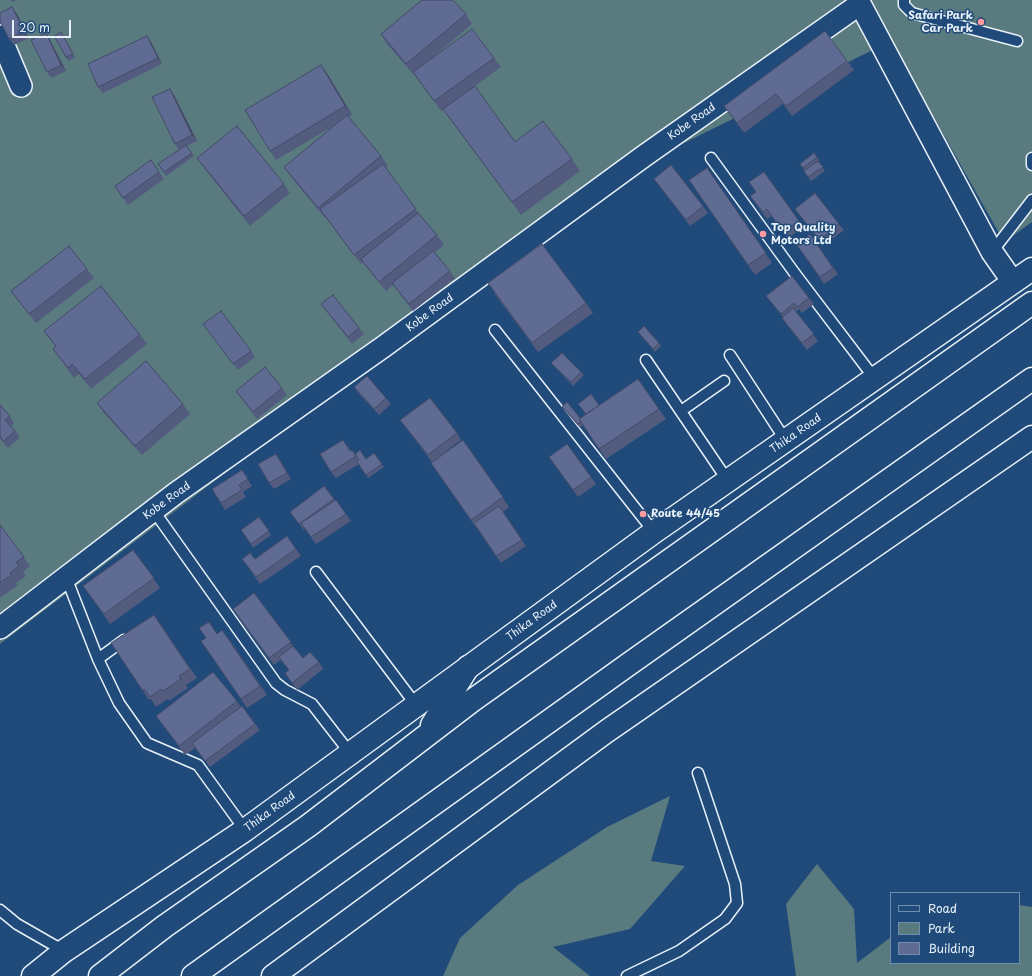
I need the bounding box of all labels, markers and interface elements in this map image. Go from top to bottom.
place label: Safari Park Car Park [908,9,973,35]
scale bar [14,12,73,38]
marker: Safari Park Car Park [976,17,986,27]
text: 20 m [19,18,50,36]
street label: Kobe Road [666,101,718,143]
place label: Top Quality Motors Ltd [771,221,836,247]
marker: Top Quality Motors Ltd [758,229,768,239]
street label: Kobe Road [404,291,456,335]
street label: Thika Road [768,412,824,456]
street label: Kobe Road [141,479,193,523]
place label: Route 44/45 [651,507,720,521]
marker: Route 44/45 [638,509,648,519]
street label: Thika Road [504,598,560,644]
street label: Thika Road [242,789,298,835]
legend [890,892,1020,964]
text: Road [928,899,957,917]
text: Park [928,919,955,937]
text: Building [928,939,975,957]

